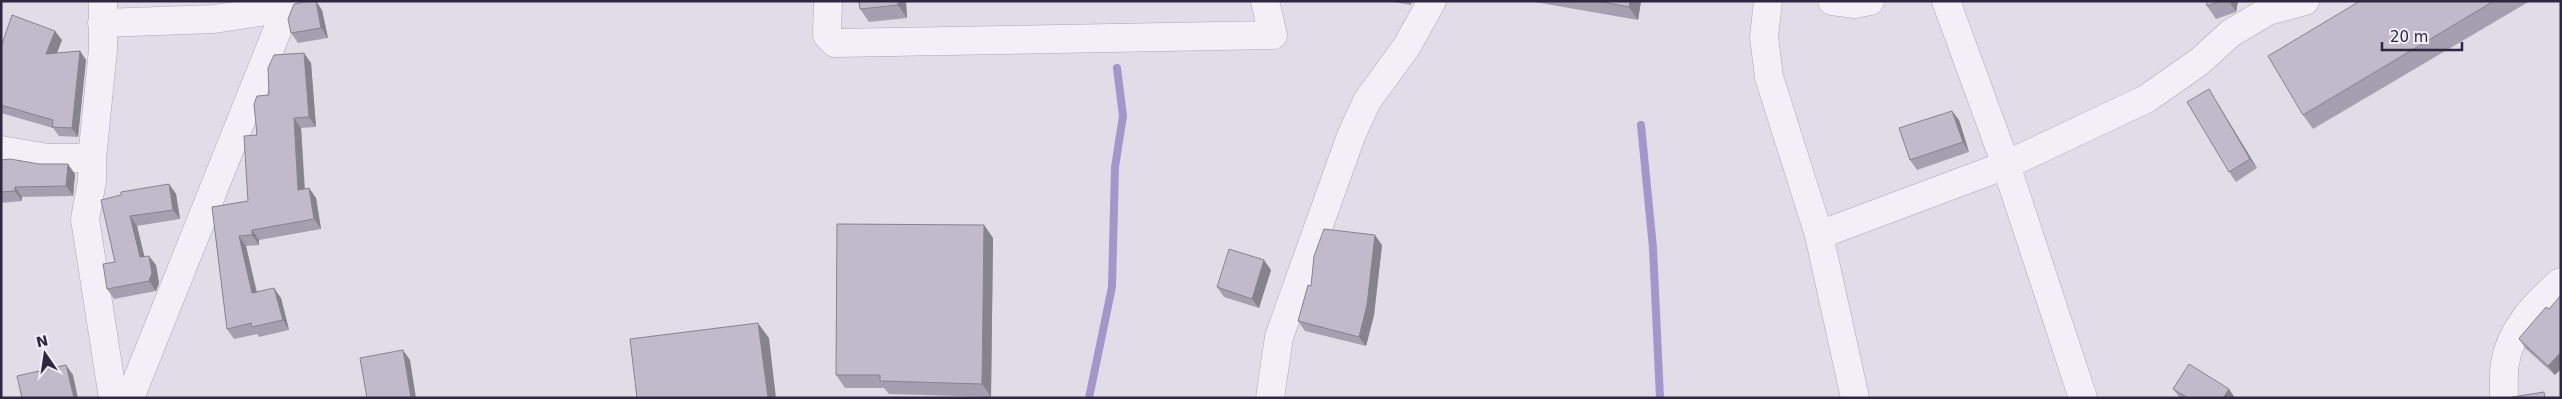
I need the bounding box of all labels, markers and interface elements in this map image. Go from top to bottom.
scale bar [2382,20,2462,52]
text: 20 m [2390,28,2428,46]
north arrow [20,329,70,379]
text: N [35,332,50,350]

